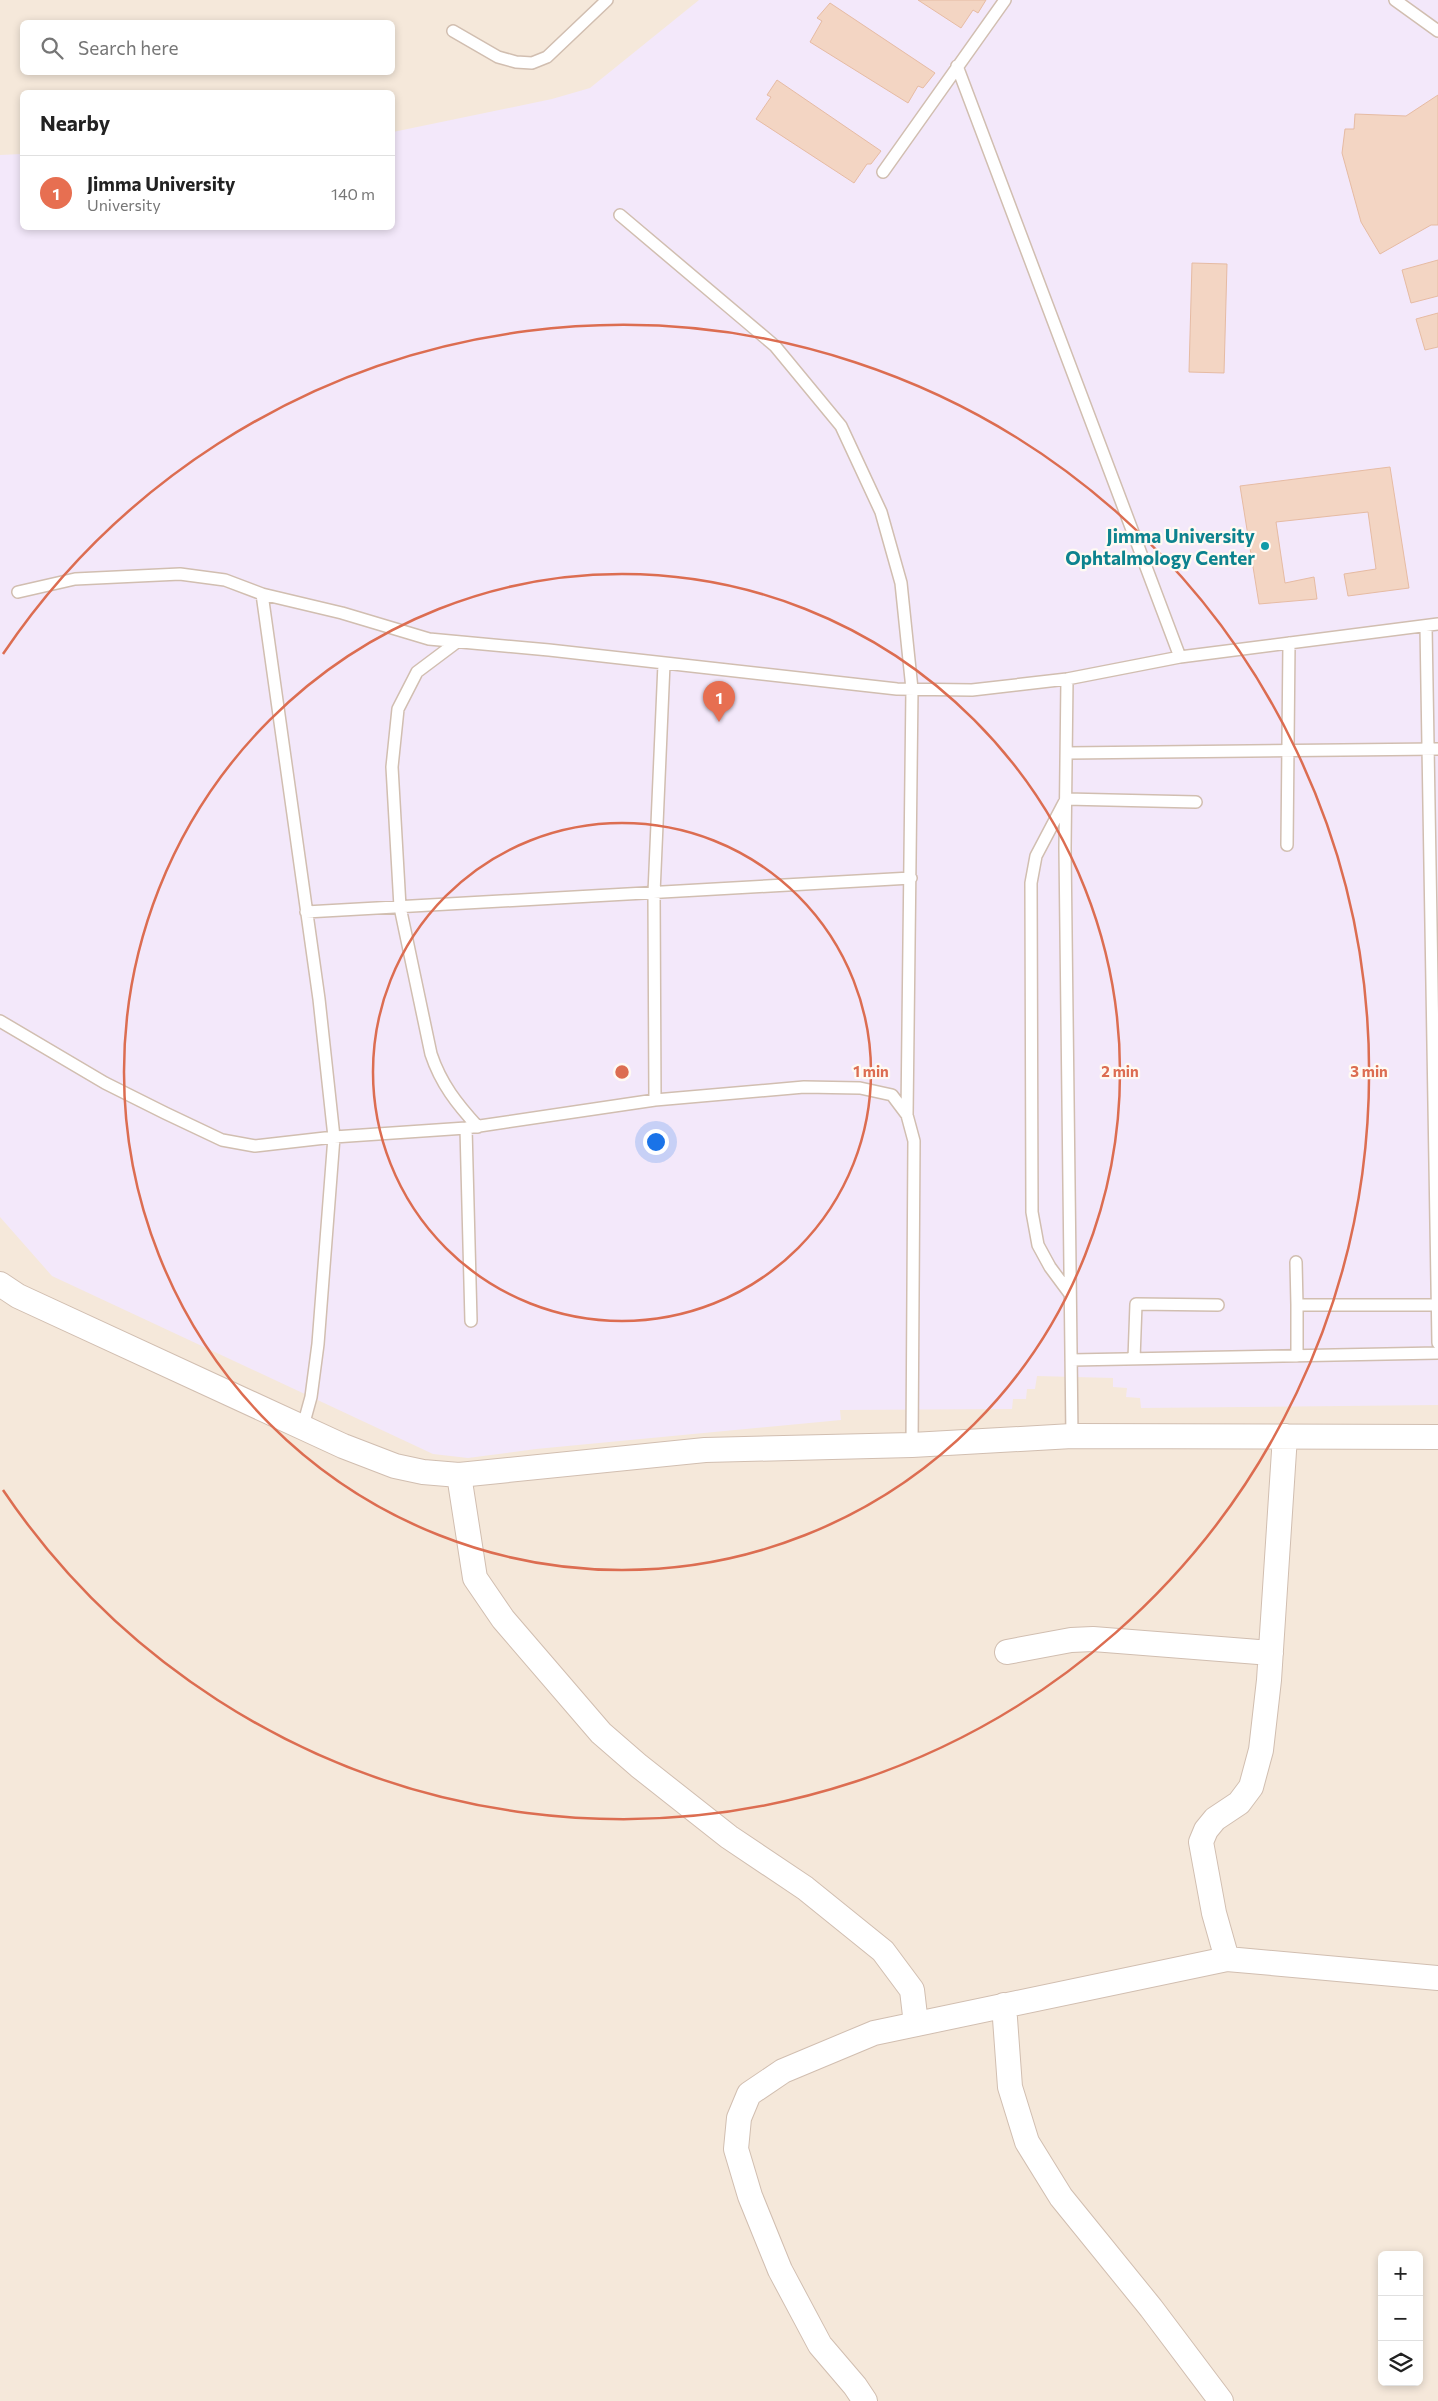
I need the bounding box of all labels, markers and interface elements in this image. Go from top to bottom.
search box [20,20,395,75]
icon: search [38,34,66,62]
text: Search here [78,36,178,59]
text: Nearby [40,110,110,135]
text: Jimma University [87,172,235,195]
text: 1 [52,184,60,203]
text: 140 m [331,184,375,203]
text: University [87,195,161,214]
place label: Jimma University Ophtalmology Center [1065,524,1256,569]
marker: Jimma University Ophtalmology Center [1259,540,1271,552]
pin: 1 [703,681,735,722]
text: 1 min [853,1062,889,1080]
text: 2 min [1101,1062,1139,1080]
text: 3 min [1350,1062,1388,1080]
centre of rings [613,1063,631,1081]
your location [643,1129,669,1155]
map controls [1378,2251,1423,2386]
button: + [1378,2251,1423,2296]
button: − [1378,2296,1423,2341]
button: layers [1378,2341,1423,2386]

